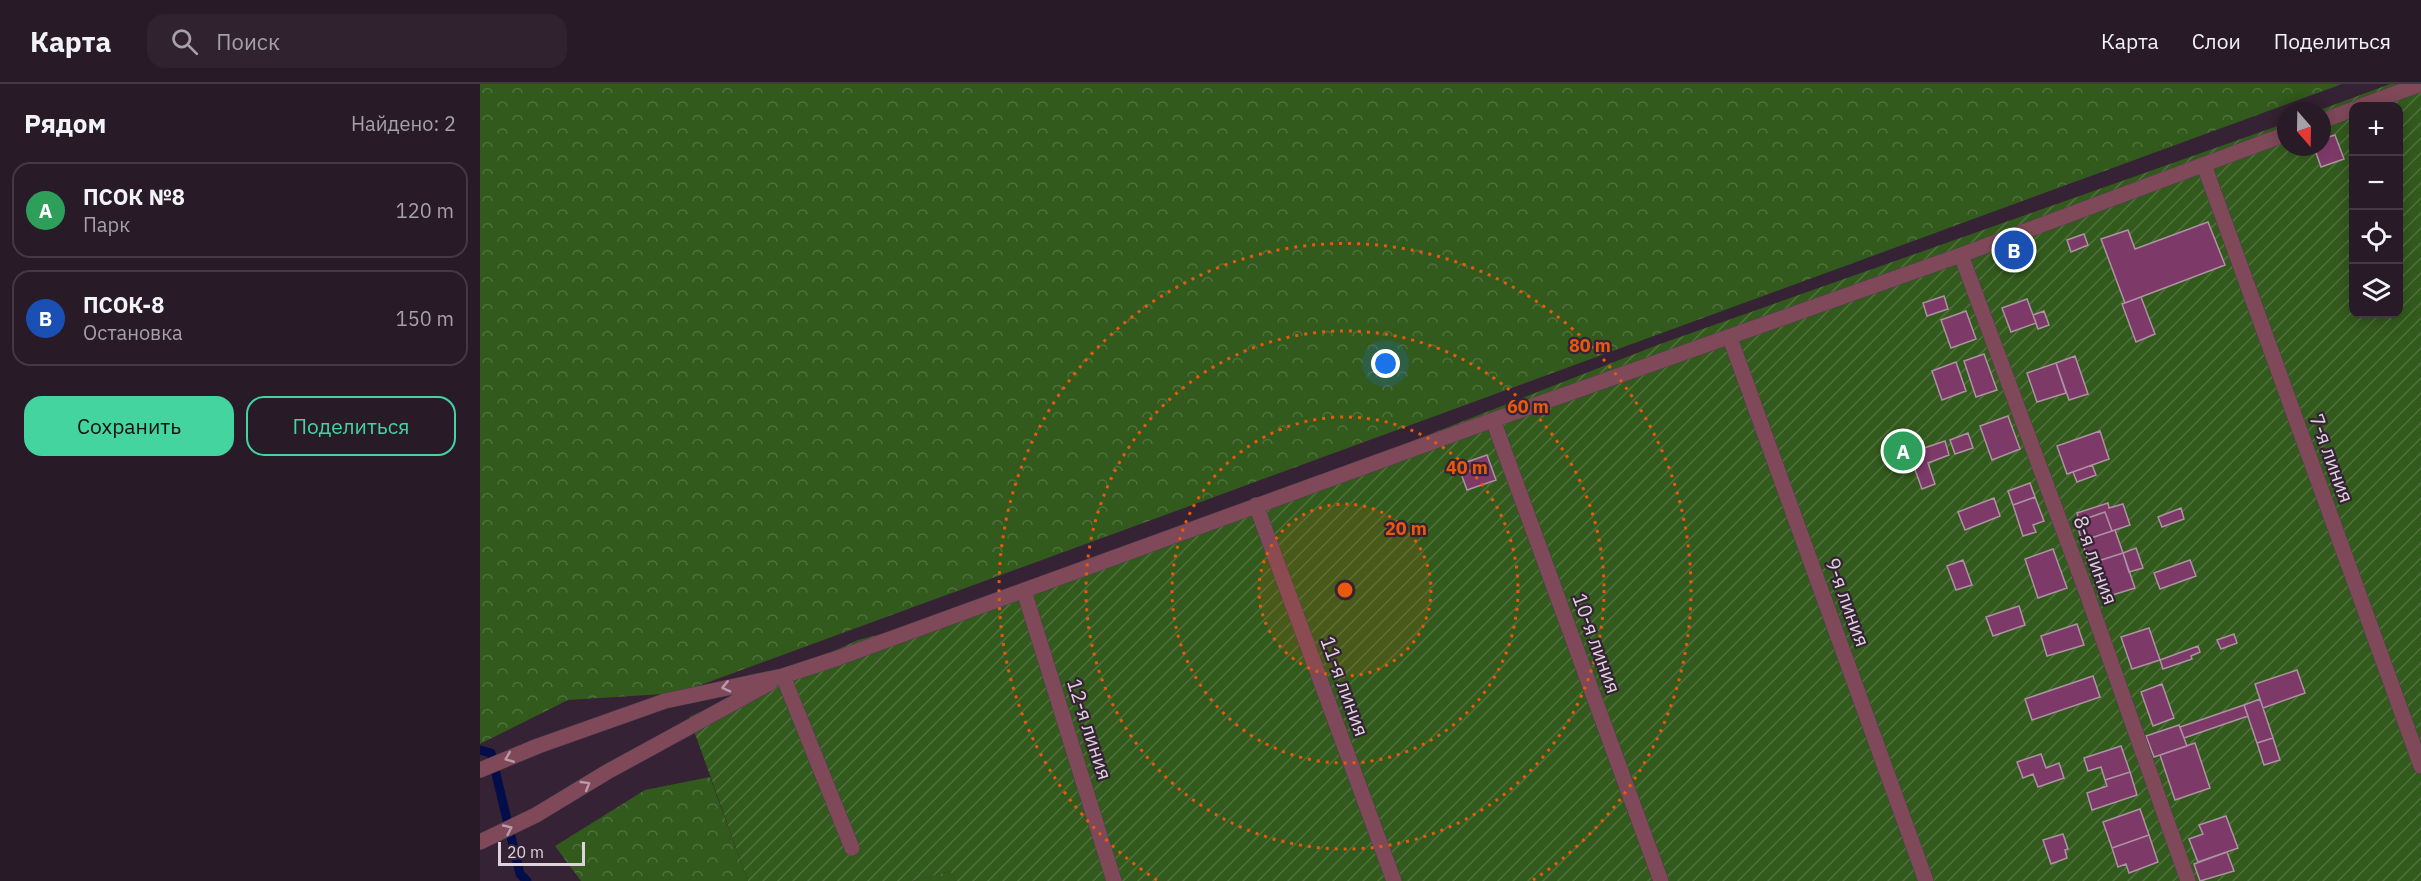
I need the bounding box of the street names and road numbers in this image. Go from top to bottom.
street label: 7-я линия [2303,410,2361,506]
street label: 8-я линия [2067,512,2125,608]
street label: 9-я линия [1819,554,1877,650]
street label: 10-я линия [1566,589,1628,697]
street label: 11-я линия [1314,632,1376,740]
street label: 12-я линия [1061,675,1119,783]

